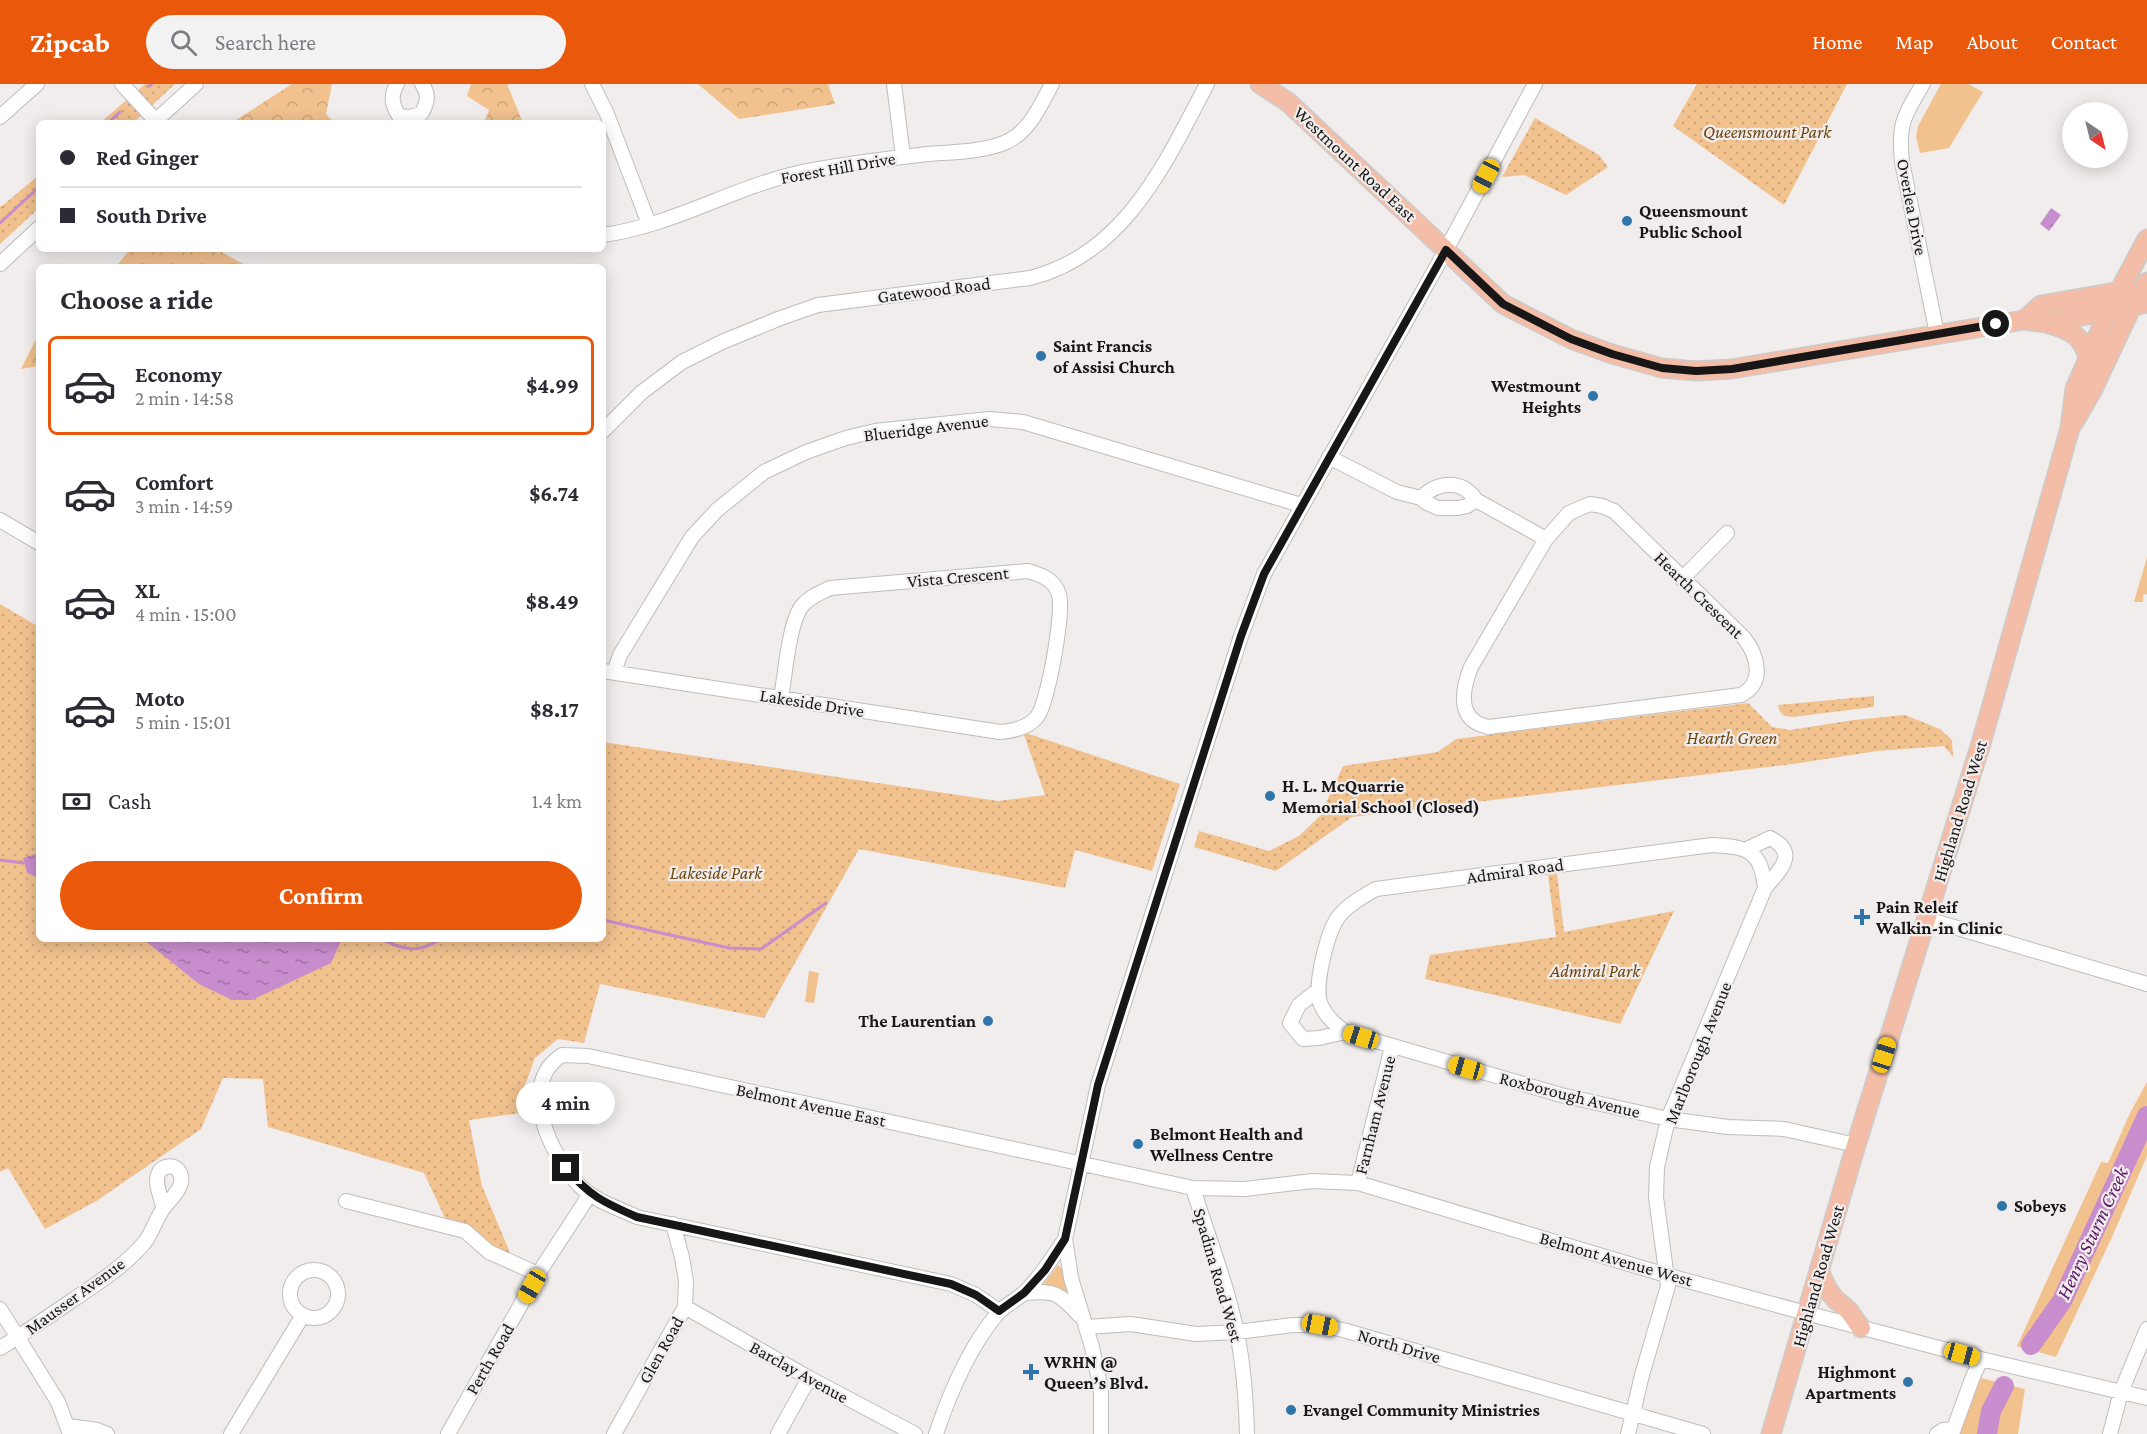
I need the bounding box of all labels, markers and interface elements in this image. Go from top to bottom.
search box [146,15,566,69]
icon: search [167,26,200,59]
text: Zipcab [30,27,110,58]
text: Search here [215,30,316,55]
text: Home [1812,30,1862,54]
text: Map [1895,30,1934,54]
text: About [1967,30,2018,54]
text: Contact [2051,30,2117,54]
street label: Westmount Road East [1290,102,1421,226]
north arrow [2062,102,2128,168]
map controls [2062,102,2128,168]
park label: Queensmount Park [1703,122,1832,142]
text: Red Ginger [96,145,199,170]
street label: Forest Hill Drive [779,148,897,188]
car [1470,156,1502,196]
street label: Overlea Drive [1893,157,1931,257]
place label: Queensmount Public School [1639,201,1748,242]
text: South Drive [96,203,207,228]
marker: Queensmount Public School [1620,214,1634,228]
street label: Gatewood Road [876,273,992,307]
text: Choose a ride [60,285,213,315]
route start [1982,310,2009,337]
place label: Saint Francis of Assisi Church [1053,336,1175,377]
marker: Saint Francis of Assisi Church [1034,349,1048,363]
icon: car [63,359,117,413]
text: Economy [135,362,222,387]
text: $4.99 [526,373,579,398]
place label: Westmount Heights [1490,376,1581,417]
text: 2 min · 14:58 [135,387,234,409]
marker: Westmount Heights [1586,389,1600,403]
street label: Blueridge Avenue [862,410,990,446]
icon: car [63,467,117,521]
text: Comfort [135,470,213,495]
text: $6.74 [529,481,579,506]
text: 3 min · 14:59 [135,495,233,517]
street label: Hearth Crescent [1650,548,1748,643]
street label: Vista Crescent [906,563,1011,591]
icon: car [63,575,117,629]
text: XL [135,578,160,603]
text: $8.49 [526,589,579,614]
text: 4 min · 15:00 [135,603,237,625]
icon: car [63,683,117,737]
street label: Lakeside Drive [758,685,866,721]
text: Moto [135,686,185,711]
text: $8.17 [530,697,579,722]
text: 5 min · 15:01 [135,711,231,733]
park label: Hearth Green [1687,728,1777,748]
street label: Highland Road West [1929,737,1991,884]
place label: H. L. McQuarrie Memorial School (Closed) [1282,776,1480,818]
icon: cash [60,785,93,818]
text: Cash [108,789,152,814]
marker: H. L. McQuarrie Memorial School (Closed) [1263,789,1277,803]
text: 1.4 km [532,790,582,812]
street label: Admiral Road [1465,854,1565,888]
button: Confirm [60,861,582,930]
park label: Lakeside Park [670,863,763,883]
place label: Pain Releif Walkin-in Clinic [1875,897,2003,938]
marker: Pain Releif Walkin-in Clinic [1853,908,1871,926]
park label: Admiral Park [1549,961,1641,981]
street label: Marlborough Avenue [1660,979,1736,1127]
place label: The Laurentian [858,1011,977,1031]
marker: The Laurentian [981,1014,995,1028]
car [1341,1023,1381,1051]
car [1870,1035,1898,1075]
street label: Farnham Avenue [1351,1053,1399,1176]
car [1446,1054,1486,1082]
street label: Roxborough Avenue [1498,1068,1642,1122]
street label: Belmont Avenue East [734,1079,889,1131]
callout: 4 min [516,1081,616,1123]
text: 4 min [541,1092,590,1114]
place label: Belmont Health and Wellness Centre [1149,1124,1303,1165]
marker: Belmont Health and Wellness Centre [1131,1137,1145,1151]
route end [552,1154,579,1181]
water label: Henry Sturm Creek [2052,1162,2134,1303]
place label: Sobeys [2014,1196,2066,1216]
marker: Sobeys [1995,1199,2009,1213]
street label: Highland Road West [1788,1202,1848,1349]
street label: Spadina Road West [1189,1206,1247,1345]
street label: Belmont Avenue West [1537,1228,1696,1291]
street label: Mausser Avenue [22,1253,129,1339]
car [515,1266,549,1306]
street label: Glen Road [634,1313,688,1387]
car [1301,1313,1339,1337]
street label: Perth Road [462,1320,519,1398]
street label: North Drive [1355,1325,1443,1367]
street label: Barclay Avenue [746,1337,852,1407]
car [1942,1341,1982,1367]
place label: WRHN @ Queen’s Blvd. [1043,1352,1149,1393]
place label: Highmont Apartments [1804,1362,1897,1403]
marker: WRHN @ Queen’s Blvd. [1022,1363,1040,1381]
marker: Highmont Apartments [1901,1375,1915,1389]
place label: Evangel Community Ministries [1303,1400,1540,1420]
marker: Evangel Community Ministries [1284,1403,1298,1417]

